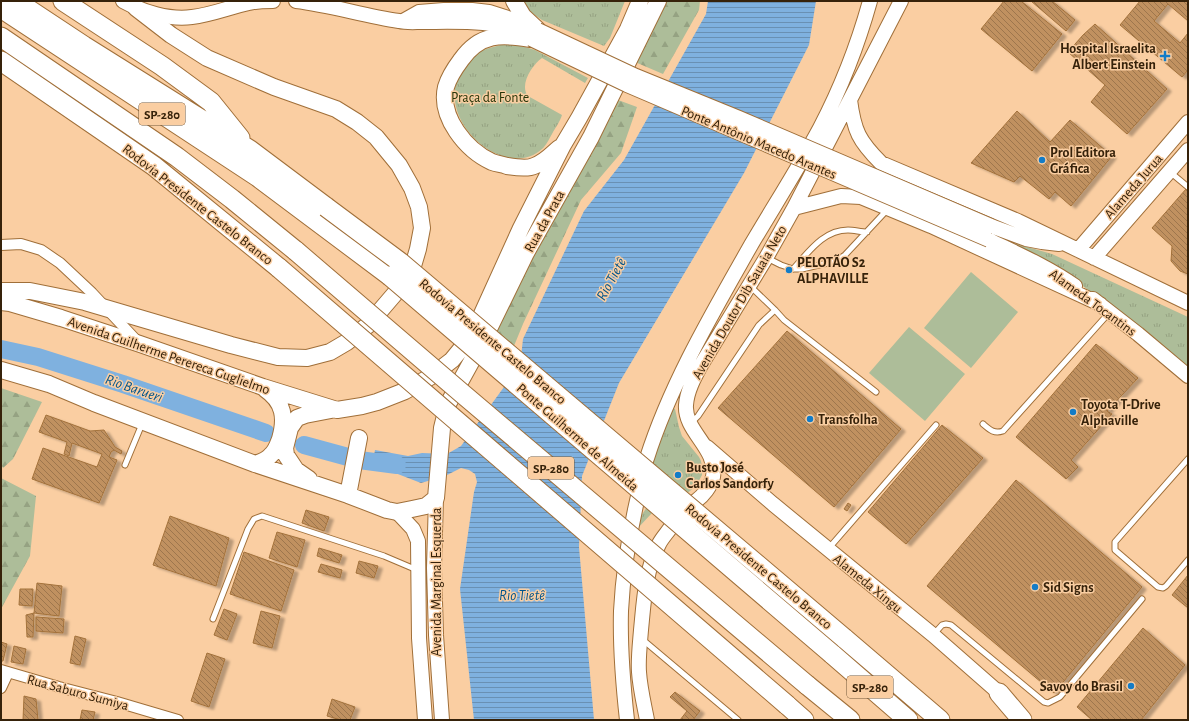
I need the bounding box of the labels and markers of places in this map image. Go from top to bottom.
place label: Hospital Israelita Albert Einstein [1060,42,1156,72]
marker: Hospital Israelita Albert Einstein [1159,50,1171,62]
place label: Prol Editora Gráfica [1050,146,1116,176]
marker: Prol Editora Gráfica [1037,155,1047,165]
place label: PELOTÃO S2 ALPHAVILLE [797,254,868,286]
marker: PELOTÃO S2 ALPHAVILLE [784,265,794,275]
place label: Toyota T-Drive Alphaville [1081,398,1161,428]
marker: Toyota T-Drive Alphaville [1068,407,1078,417]
place label: Transfolha [818,413,878,427]
marker: Transfolha [805,414,815,424]
place label: Busto José Carlos Sandorfy [686,461,775,491]
marker: Busto José Carlos Sandorfy [673,470,683,480]
place label: Sid Signs [1043,581,1094,595]
marker: Sid Signs [1030,582,1040,592]
place label: Savoy do Brasil [1040,680,1123,694]
marker: Savoy do Brasil [1126,681,1136,691]

